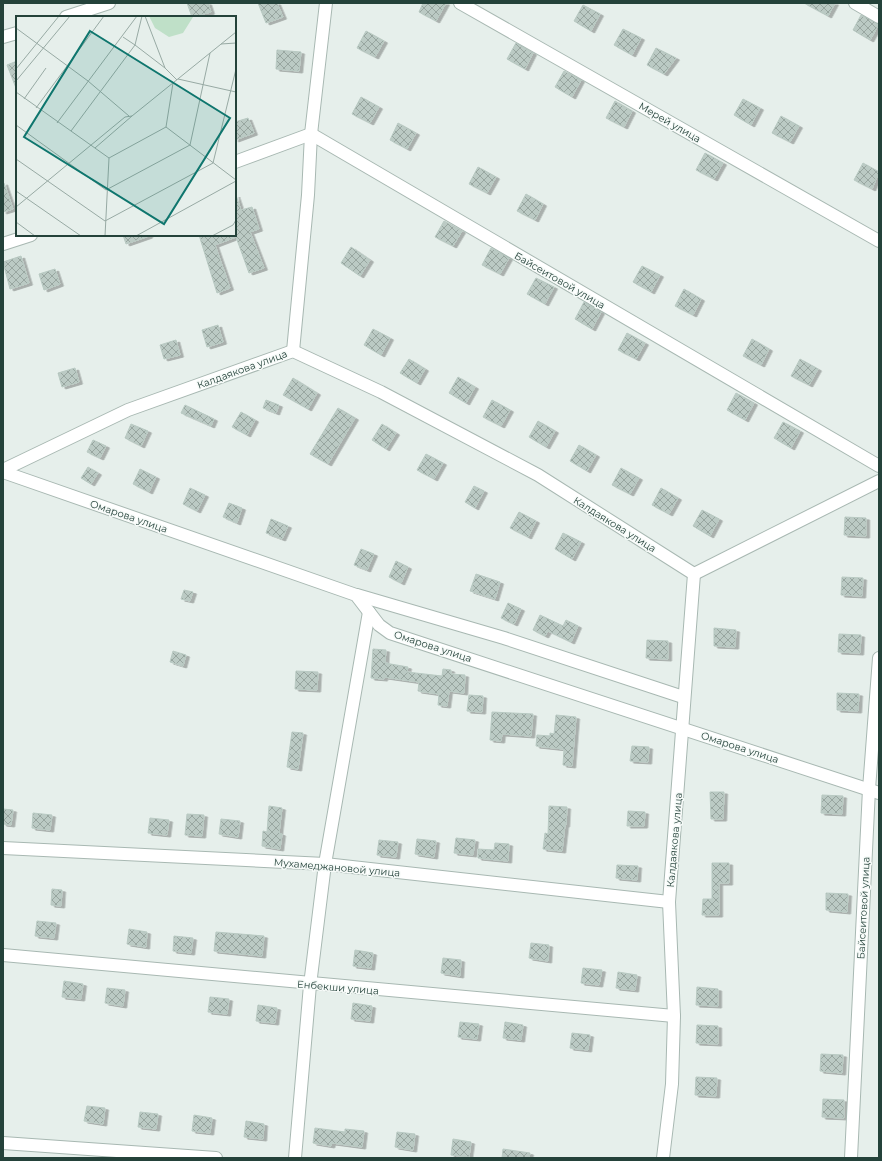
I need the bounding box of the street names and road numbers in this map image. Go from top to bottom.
street label: Мерей улица [636,99,703,145]
street label: Байсеитовой улица [512,249,607,312]
street label: Калдаякова улица [195,347,289,392]
street label: Калдаякова улица [571,494,659,555]
street label: Омарова улица [88,497,169,536]
street label: Омарова улица [392,628,473,665]
street label: Омарова улица [699,729,780,766]
street label: Калдаякова улица [664,792,685,888]
street label: Мухамеджановой улица [273,855,401,879]
street label: Байсеитовой улица [854,856,873,960]
street label: Енбекши улица [297,977,379,998]

